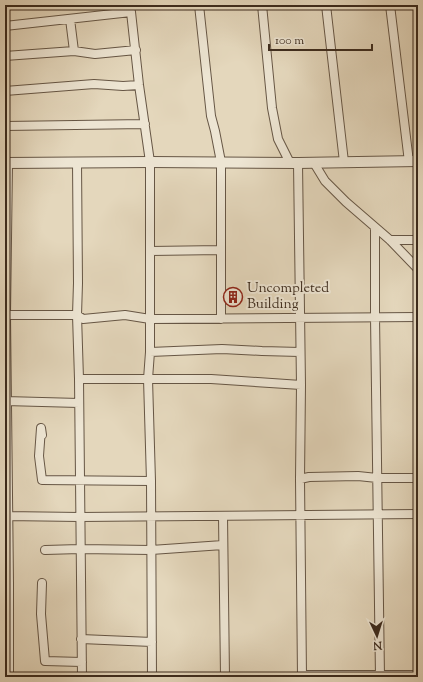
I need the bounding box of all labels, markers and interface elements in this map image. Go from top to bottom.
scale bar [269,26,372,52]
text: 100 m [275,32,304,50]
place label: Uncompleted Building [247,279,329,315]
building icon: Uncompleted Building [222,286,244,308]
north arrow [357,616,397,656]
text: N [372,637,384,653]

